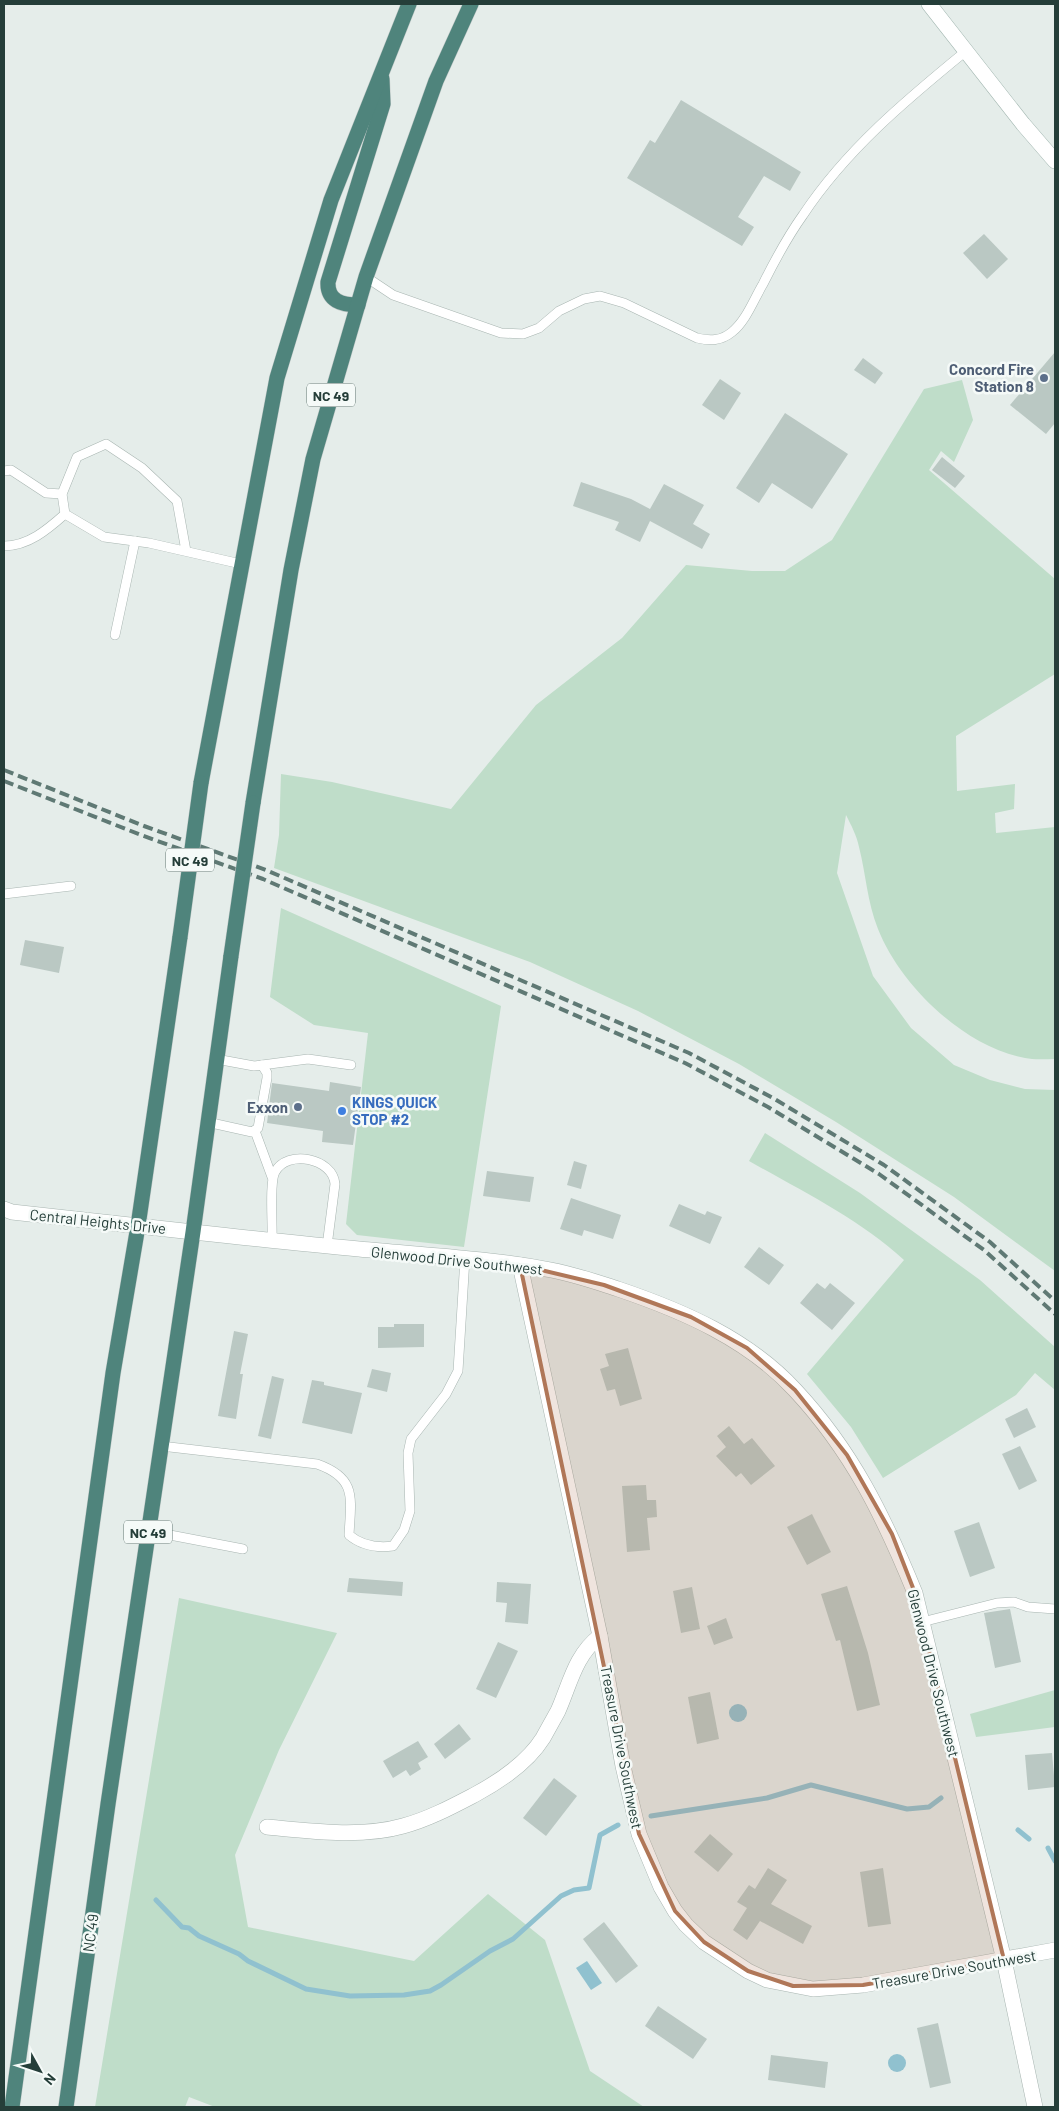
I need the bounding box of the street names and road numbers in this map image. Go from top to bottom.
road number: NC 49 [307,384,355,406]
road number: NC 49 [166,848,214,872]
street label: Central Heights Drive [29,1205,167,1237]
street label: Glenwood Drive Southwest [370,1242,544,1278]
road number: NC 49 [124,1520,172,1544]
street label: Glenwood Drive Southwest [904,1587,964,1759]
street label: Treasure Drive Southwest [597,1664,647,1830]
street label: NC 49 [78,1913,102,1953]
street label: Treasure Drive Southwest [871,1946,1037,1992]

